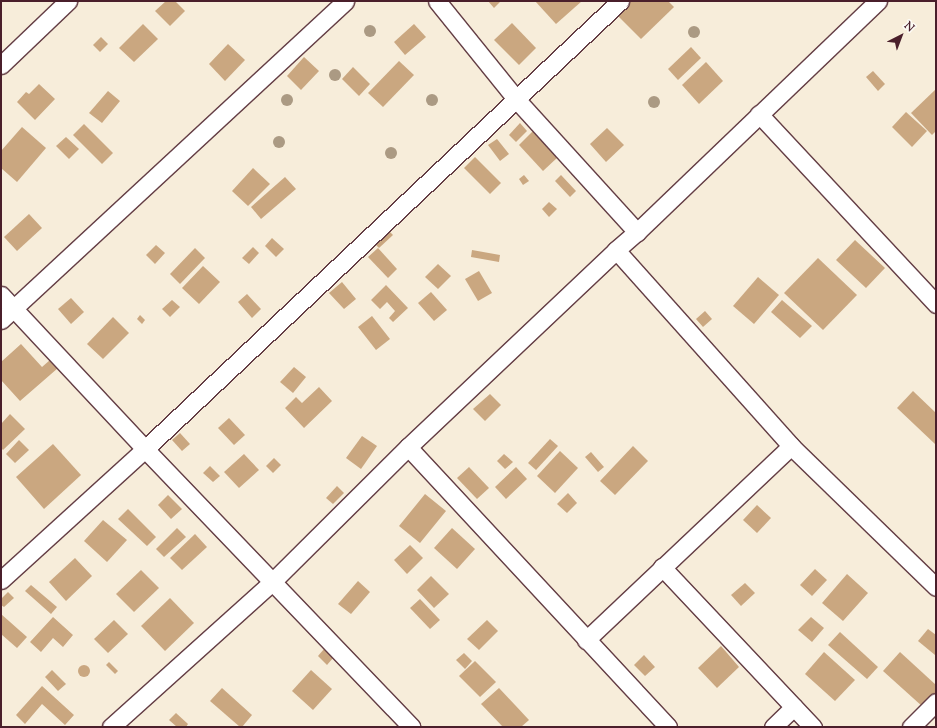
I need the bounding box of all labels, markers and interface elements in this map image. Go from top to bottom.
north arrow [881,16,921,56]
text: N [900,18,918,36]

